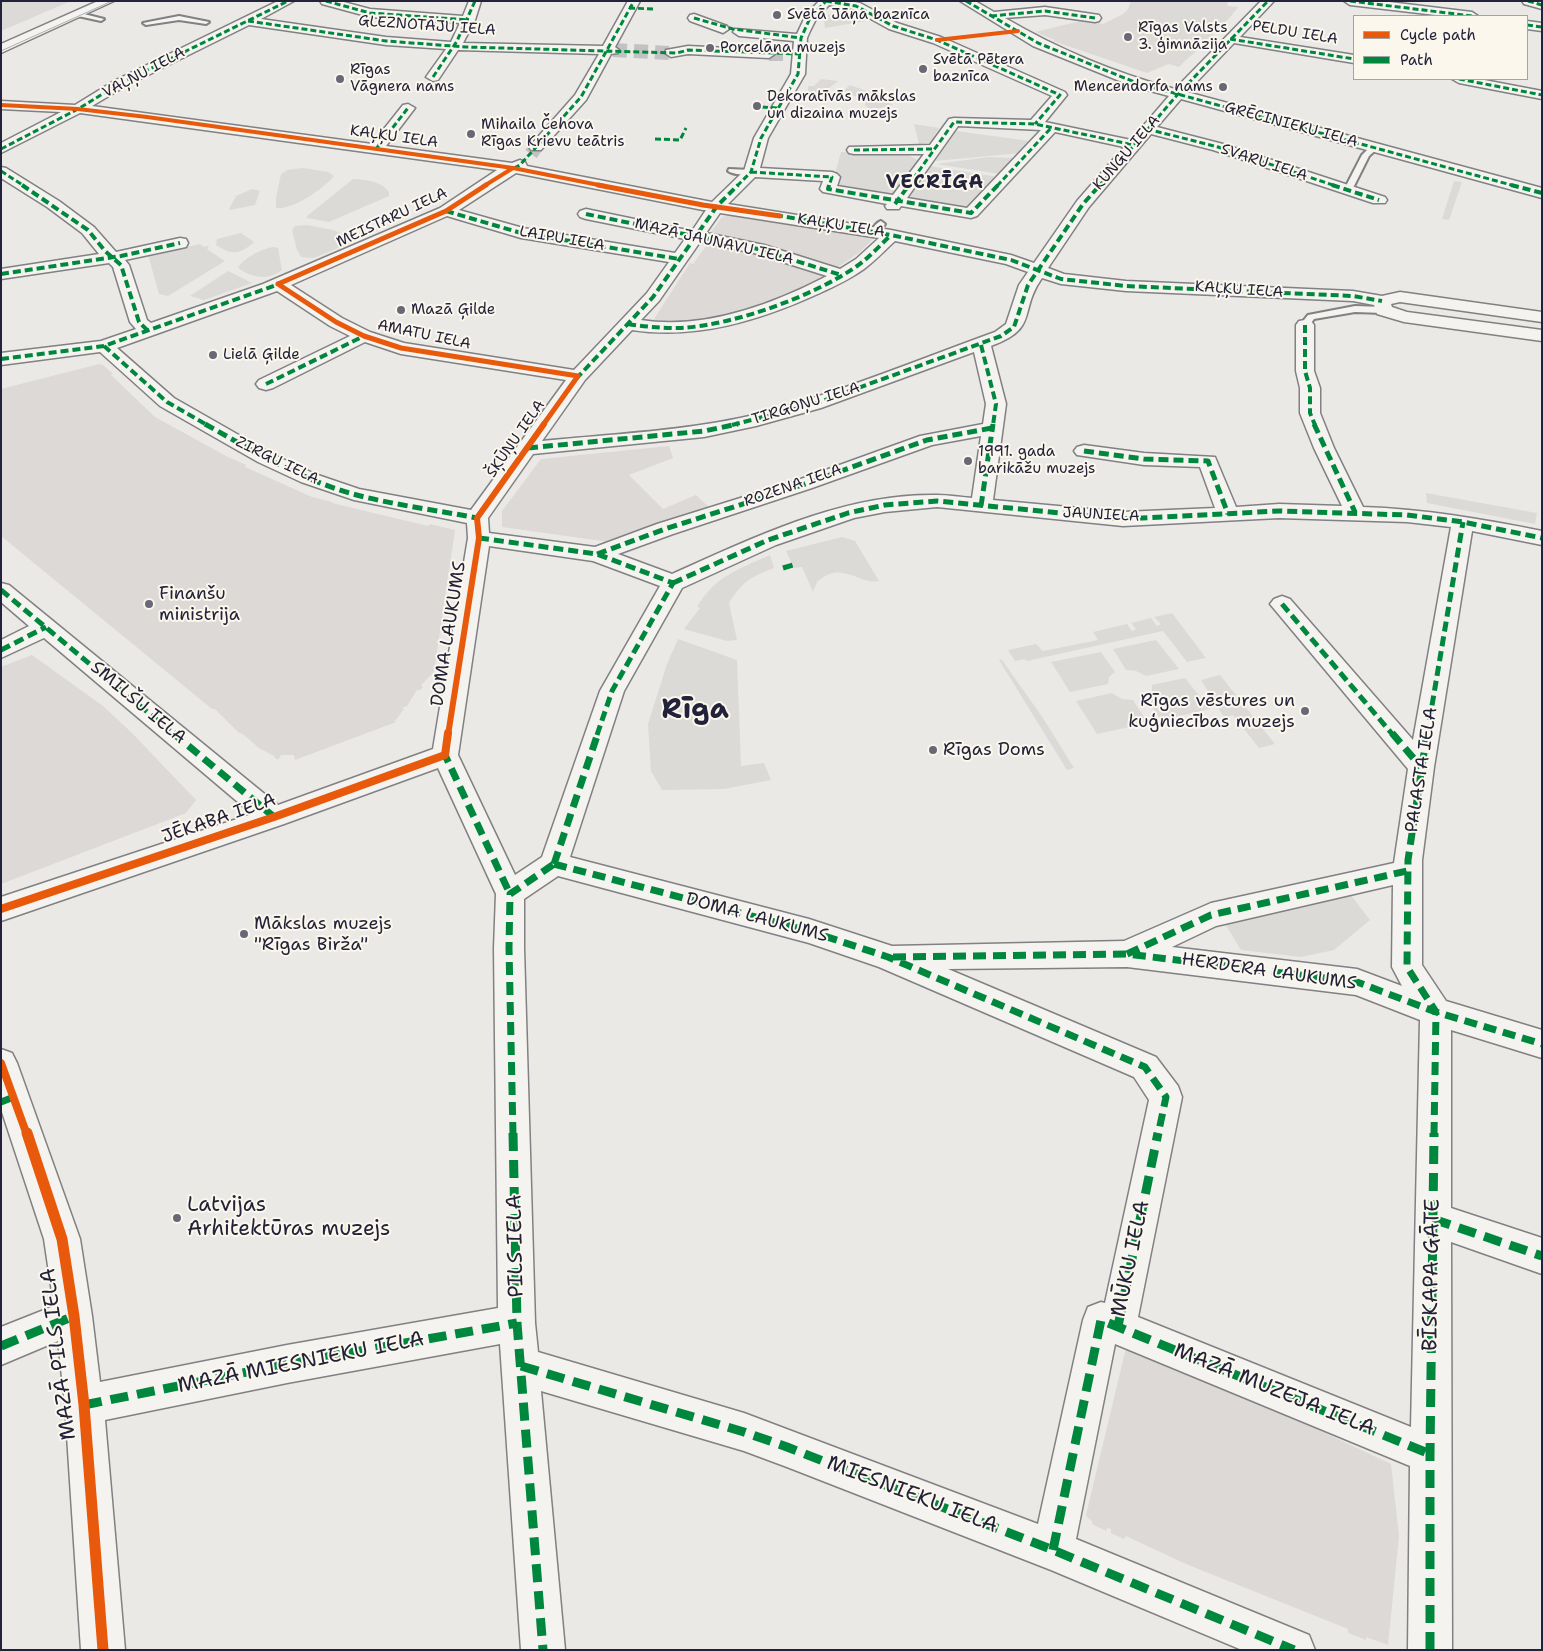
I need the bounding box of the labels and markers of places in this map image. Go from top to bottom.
place label: Svētā Jāņa baznīca [787,6,929,24]
marker: Svētā Jāņa baznīca [771,9,783,21]
place label: Rīgas Valsts 3. ģimnāzija [1138,19,1228,54]
marker: Rīgas Valsts 3. ģimnāzija [1122,31,1134,43]
place label: Porcelāna muzejs [720,39,846,57]
marker: Porcelāna muzejs [704,42,716,54]
place label: Svētā Pētera baznīca [933,51,1024,86]
place label: Rīgas Vāgnera nams [350,61,454,96]
marker: Svētā Pētera baznīca [917,63,929,75]
marker: Rīgas Vāgnera nams [334,73,346,85]
place label: Mencendorfa nams [1074,78,1213,96]
marker: Mencendorfa nams [1217,81,1229,93]
place label: Dekoratīvās mākslas un dizaina muzejs [767,88,916,123]
marker: Dekoratīvās mākslas un dizaina muzejs [751,100,763,112]
place label: Mihaila Čehova Rīgas Krievu teātris [481,116,625,151]
marker: Mihaila Čehova Rīgas Krievu teātris [465,128,477,140]
place label: Mazā Ģilde [411,301,495,319]
marker: Mazā Ģilde [395,304,407,316]
place label: Lielā Ģilde [223,346,300,364]
marker: Lielā Ģilde [207,349,219,361]
place label: 1991. gada barikāžu muzejs [978,443,1096,478]
marker: 1991. gada barikāžu muzejs [962,455,974,467]
place label: Finanšu ministrija [159,583,240,626]
marker: Finanšu ministrija [143,598,155,610]
place label: Rīgas vēstures un kuģniecības muzejs [1128,690,1295,732]
marker: Rīgas vēstures un kuģniecības muzejs [1299,705,1311,717]
place label: Rīgas Doms [943,739,1045,761]
marker: Rīgas Doms [927,744,939,756]
place label: Mākslas muzejs "Rīgas Birža" [254,913,392,956]
marker: Mākslas muzejs "Rīgas Birža" [238,928,250,940]
place label: Latvijas Arhitektūras muzejs [187,1193,390,1243]
marker: Latvijas Arhitektūras muzejs [171,1212,183,1224]

